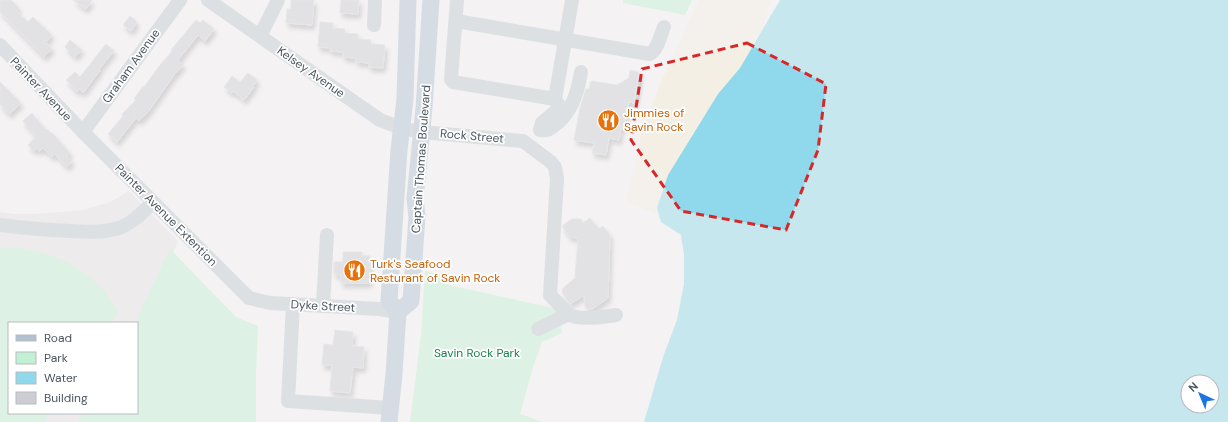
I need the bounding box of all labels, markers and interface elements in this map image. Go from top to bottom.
street label: Graham Avenue [99,25,163,106]
street label: Kelsey Avenue [274,43,348,101]
street label: Painter Avenue [7,54,76,124]
street label: Captain Thomas Boulevard [408,84,434,234]
place label: Jimmies of Savin Rock [624,105,684,135]
restaurant icon: Jimmies of Savin Rock [595,107,621,133]
street label: Rock Street [439,125,505,147]
street label: Painter Avenue Extention [111,160,221,270]
place label: Turk's Seafood Resturant of Savin Rock [370,256,500,286]
restaurant icon: Turk's Seafood Resturant of Savin Rock [342,258,368,284]
street label: Dyke Street [290,296,356,316]
legend [8,322,138,414]
text: Road [44,330,72,346]
park label: Savin Rock Park [434,345,520,361]
text: Park [44,350,68,366]
text: Water [44,370,78,386]
north arrow [1180,374,1220,414]
text: N [1185,379,1201,395]
text: Building [44,390,88,406]

